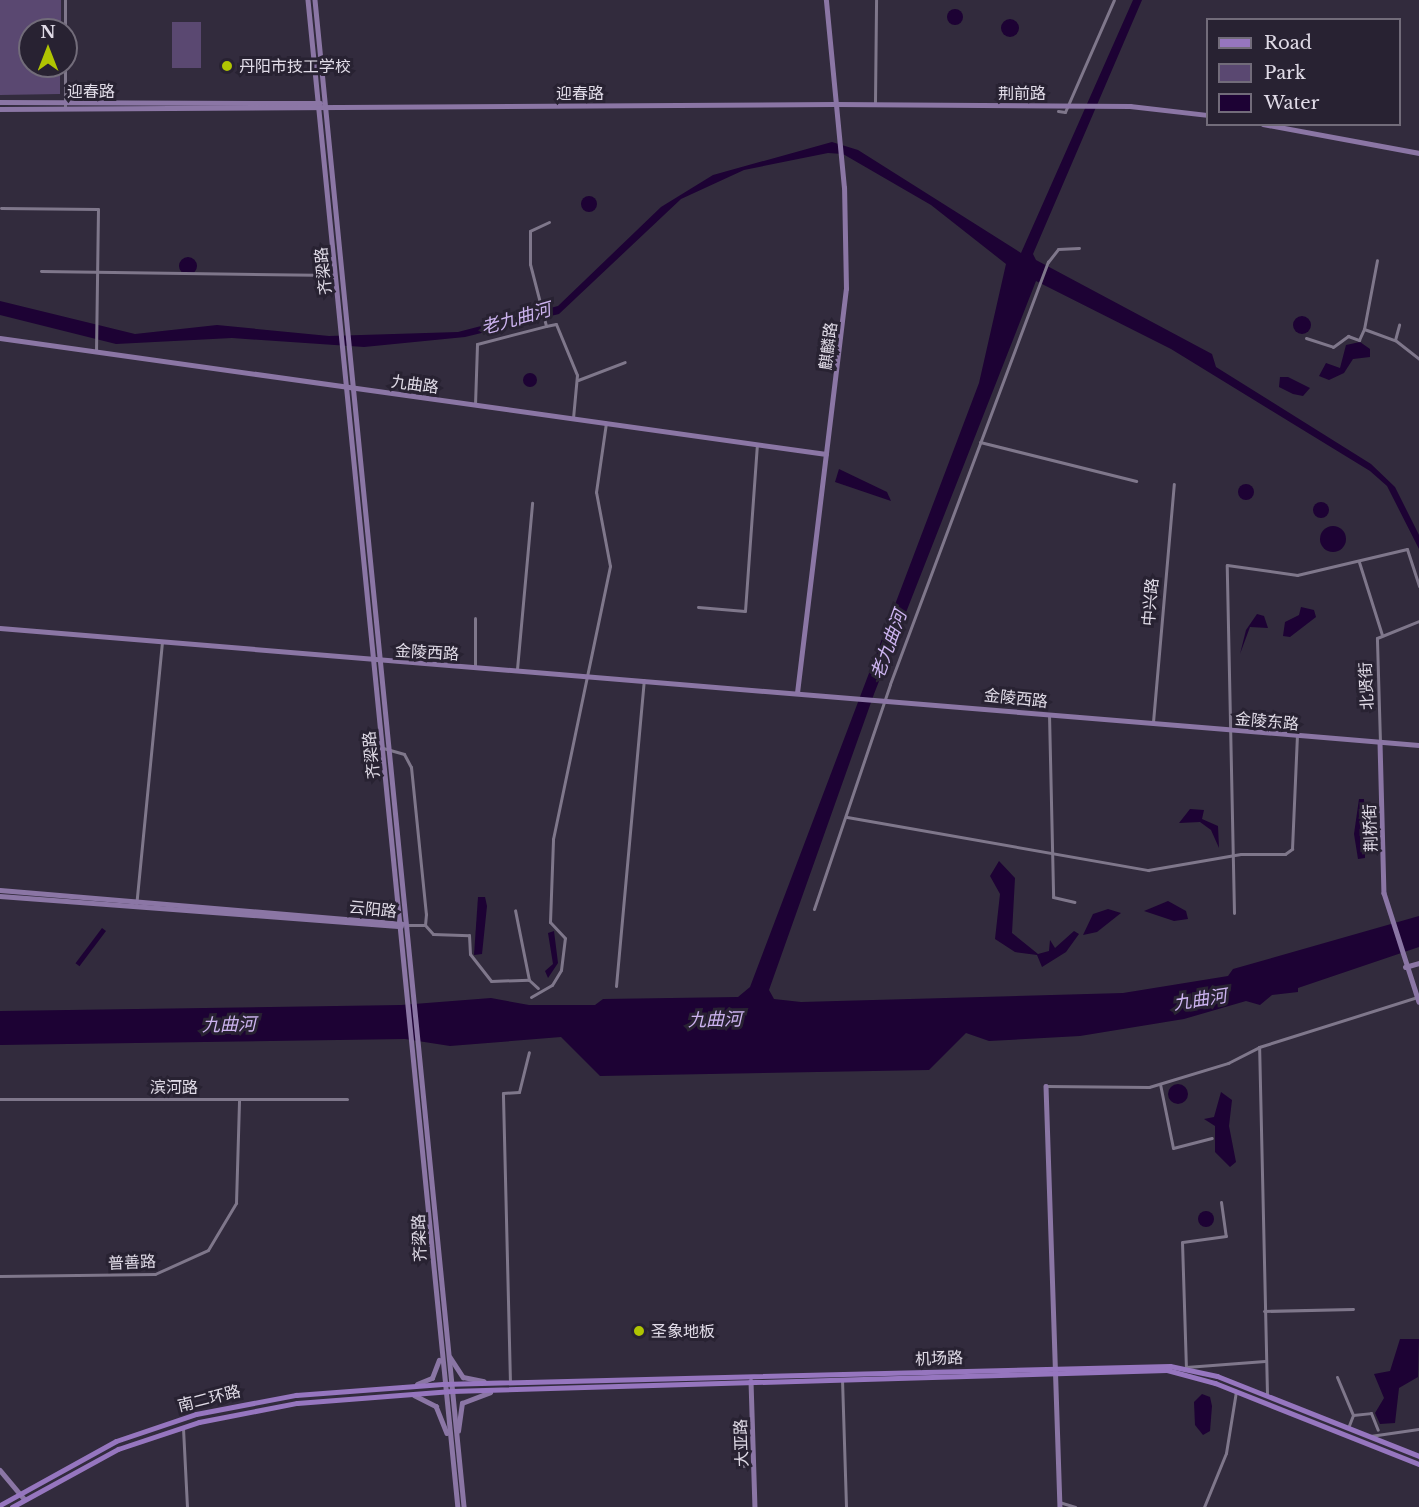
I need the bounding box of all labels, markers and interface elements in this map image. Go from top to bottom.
north arrow [18,18,78,78]
legend [1206,18,1401,126]
text: N [40,22,56,42]
text: Road [1264,32,1312,54]
place label: 丹阳市技工学校 [239,56,351,76]
marker: 丹阳市技工学校 [220,59,234,73]
text: Park [1264,62,1306,84]
street label: 迎春路 [67,81,115,101]
street label: 迎春路 [556,83,604,103]
street label: 荆前路 [998,83,1046,103]
text: Water [1264,92,1319,114]
street label: 齐梁路 [311,246,335,296]
water label: 老九曲河 [478,299,554,339]
street label: 麒麟路 [816,321,840,371]
street label: 九曲路 [390,371,440,397]
street label: 中兴路 [1138,577,1162,627]
water label: 老九曲河 [867,607,911,683]
street label: 金陵西路 [395,641,459,663]
street label: 北贤街 [1355,662,1377,710]
street label: 金陵西路 [983,685,1049,711]
street label: 金陵东路 [1234,709,1300,733]
street label: 齐梁路 [359,730,383,780]
street label: 荆桥街 [1360,804,1380,852]
street label: 云阳路 [348,897,398,921]
water label: 九曲河 [1172,985,1228,1015]
water label: 九曲河 [688,1009,742,1031]
water label: 九曲河 [202,1014,256,1036]
street label: 滨河路 [150,1077,198,1097]
street label: 齐梁路 [409,1214,429,1262]
street label: 普善路 [108,1251,156,1273]
place label: 圣象地板 [651,1321,715,1341]
marker: 圣象地板 [632,1324,646,1338]
street label: 机场路 [915,1348,963,1368]
street label: 南二环路 [176,1381,242,1415]
street label: 大亚路 [731,1419,751,1467]

